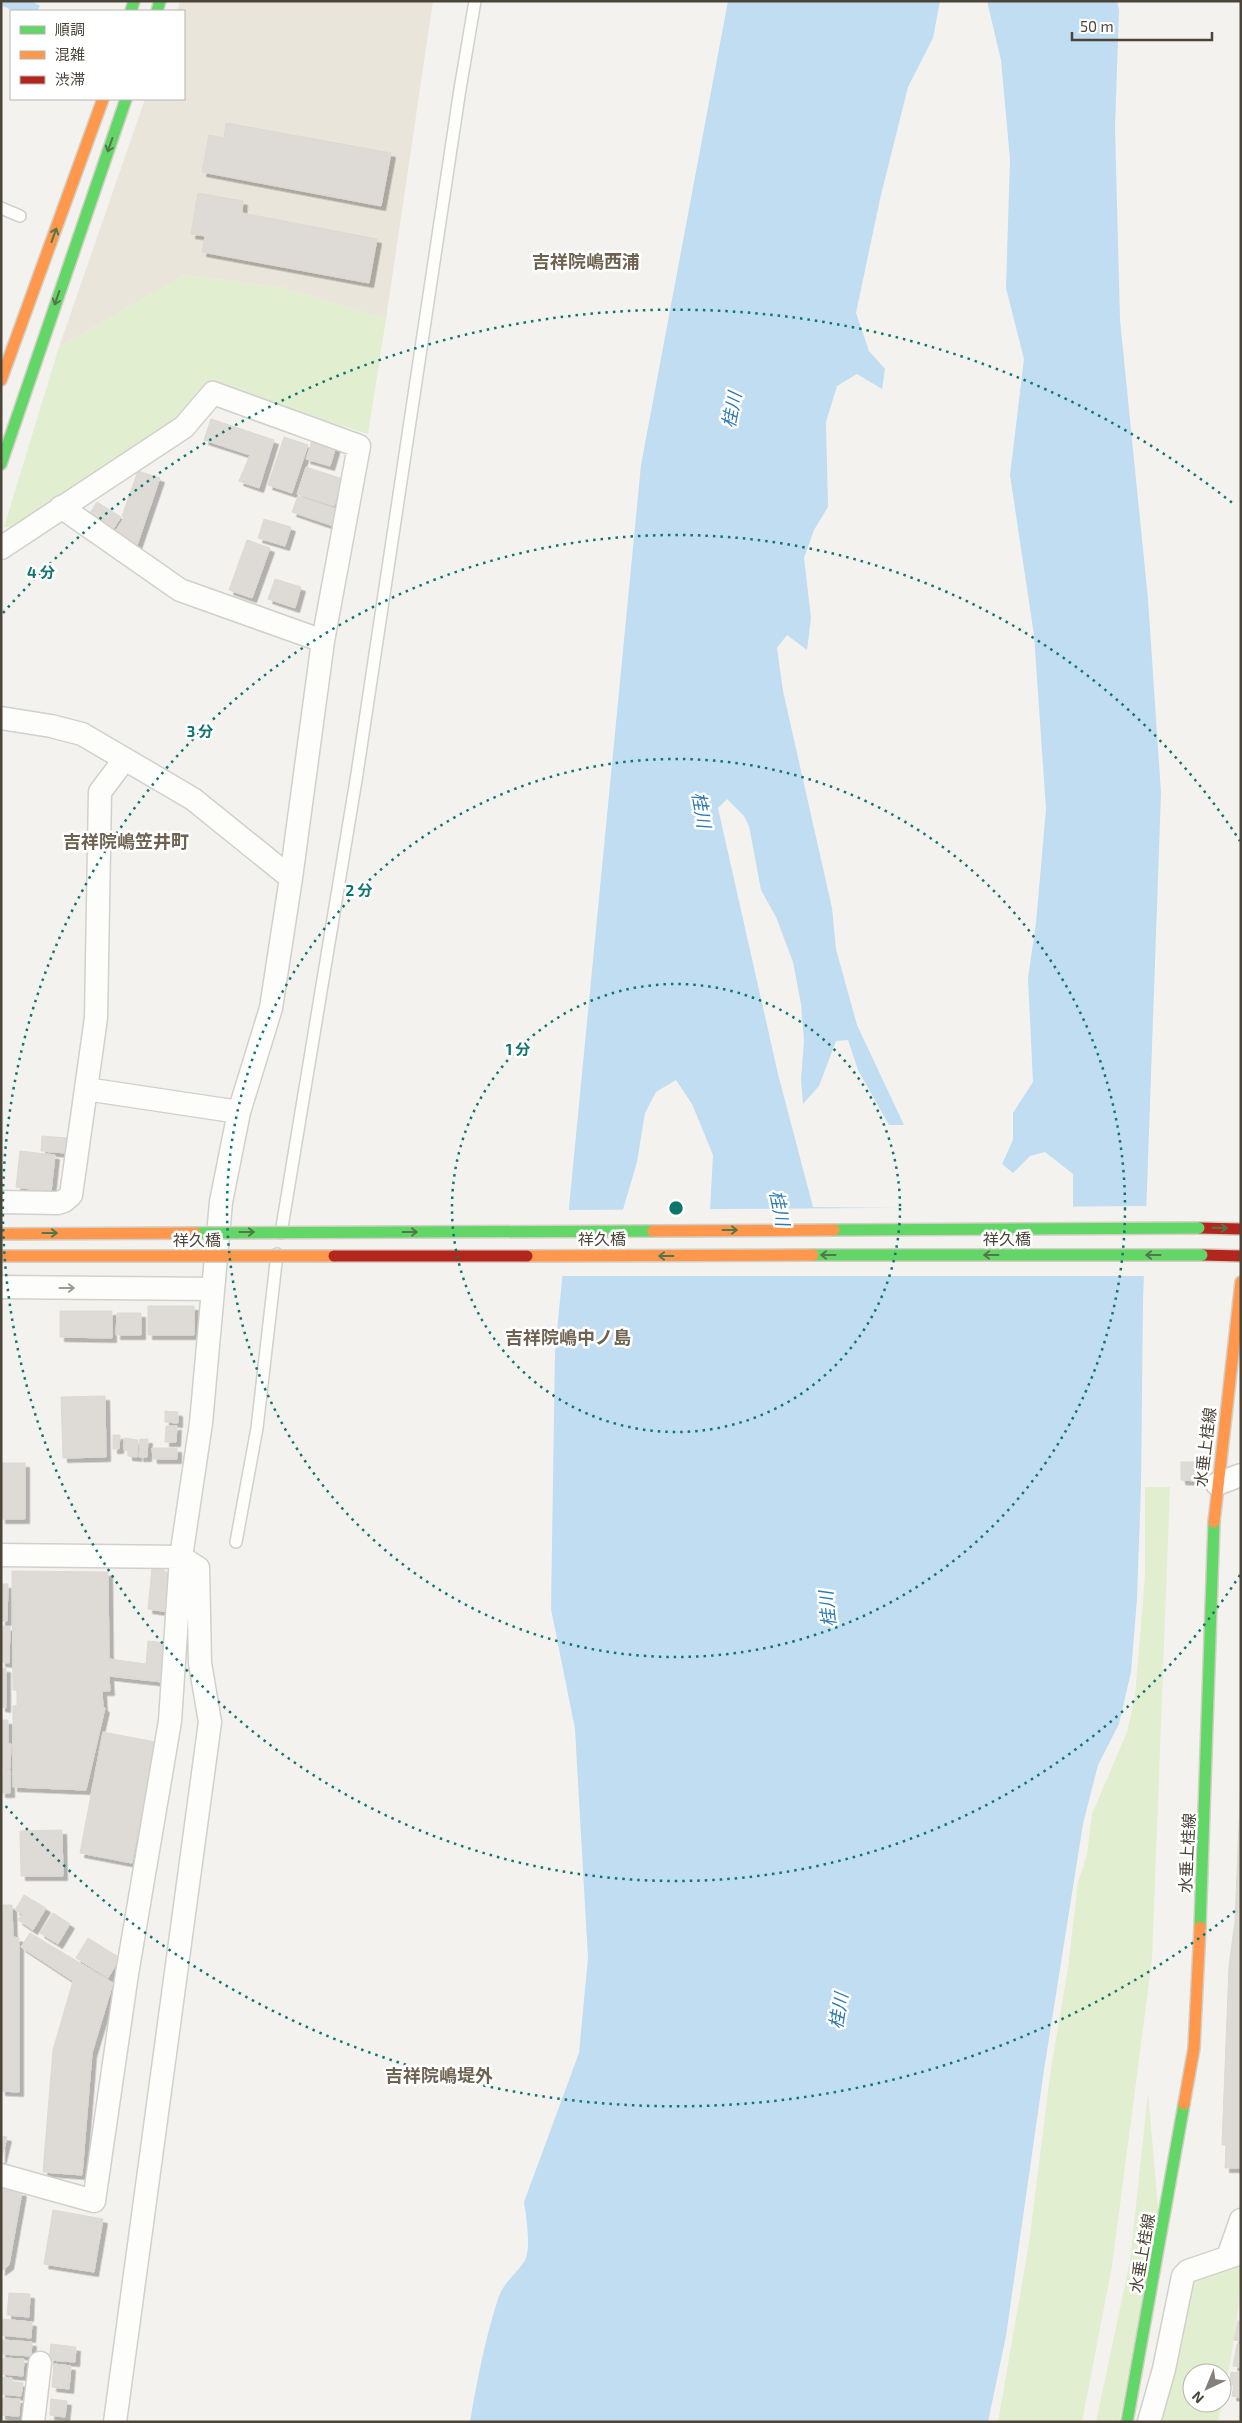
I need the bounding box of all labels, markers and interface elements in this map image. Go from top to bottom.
legend [10,10,185,100]
scale bar [1072,10,1212,42]
text: 50 m [1080,17,1114,35]
text: 順調 [55,20,85,38]
text: 混雑 [55,45,85,63]
text: 渋滞 [55,70,85,88]
one-way arrow [105,137,114,152]
one-way arrow [50,228,59,244]
district label: 吉祥院嶋西浦 [532,250,640,272]
one-way arrow [52,290,61,306]
water label: 桂川 [717,388,746,430]
text: 4 分 [27,563,55,581]
text: 3 分 [187,722,213,740]
water label: 桂川 [688,790,716,831]
district label: 吉祥院嶋笠井町 [63,830,189,852]
text: 2 分 [346,881,372,899]
text: 1 分 [506,1040,530,1058]
water label: 桂川 [765,1188,795,1230]
centre of rings [667,1199,685,1217]
one-way arrow [1212,1224,1228,1233]
one-way arrow [722,1225,738,1235]
one-way arrow [402,1227,418,1237]
one-way arrow [42,1228,58,1238]
one-way arrow [239,1228,255,1237]
street label: 祥久橋 [578,1229,626,1248]
street label: 祥久橋 [983,1229,1031,1248]
street label: 祥久橋 [173,1230,221,1249]
one-way arrow [820,1250,836,1260]
one-way arrow [983,1250,999,1260]
one-way arrow [1145,1250,1162,1260]
one-way arrow [658,1251,674,1261]
one-way arrow [59,1283,75,1293]
district label: 吉祥院嶋中ノ島 [505,1326,631,1348]
street label: 水垂上桂線 [1190,1406,1219,1488]
water label: 桂川 [814,1588,840,1628]
street label: 水垂上桂線 [1175,1813,1198,1893]
water label: 桂川 [824,1989,852,2030]
district label: 吉祥院嶋堤外 [385,2064,493,2086]
street label: 水垂上桂線 [1125,2212,1158,2294]
north arrow [1182,2363,1232,2413]
text: N [1188,2388,1207,2407]

